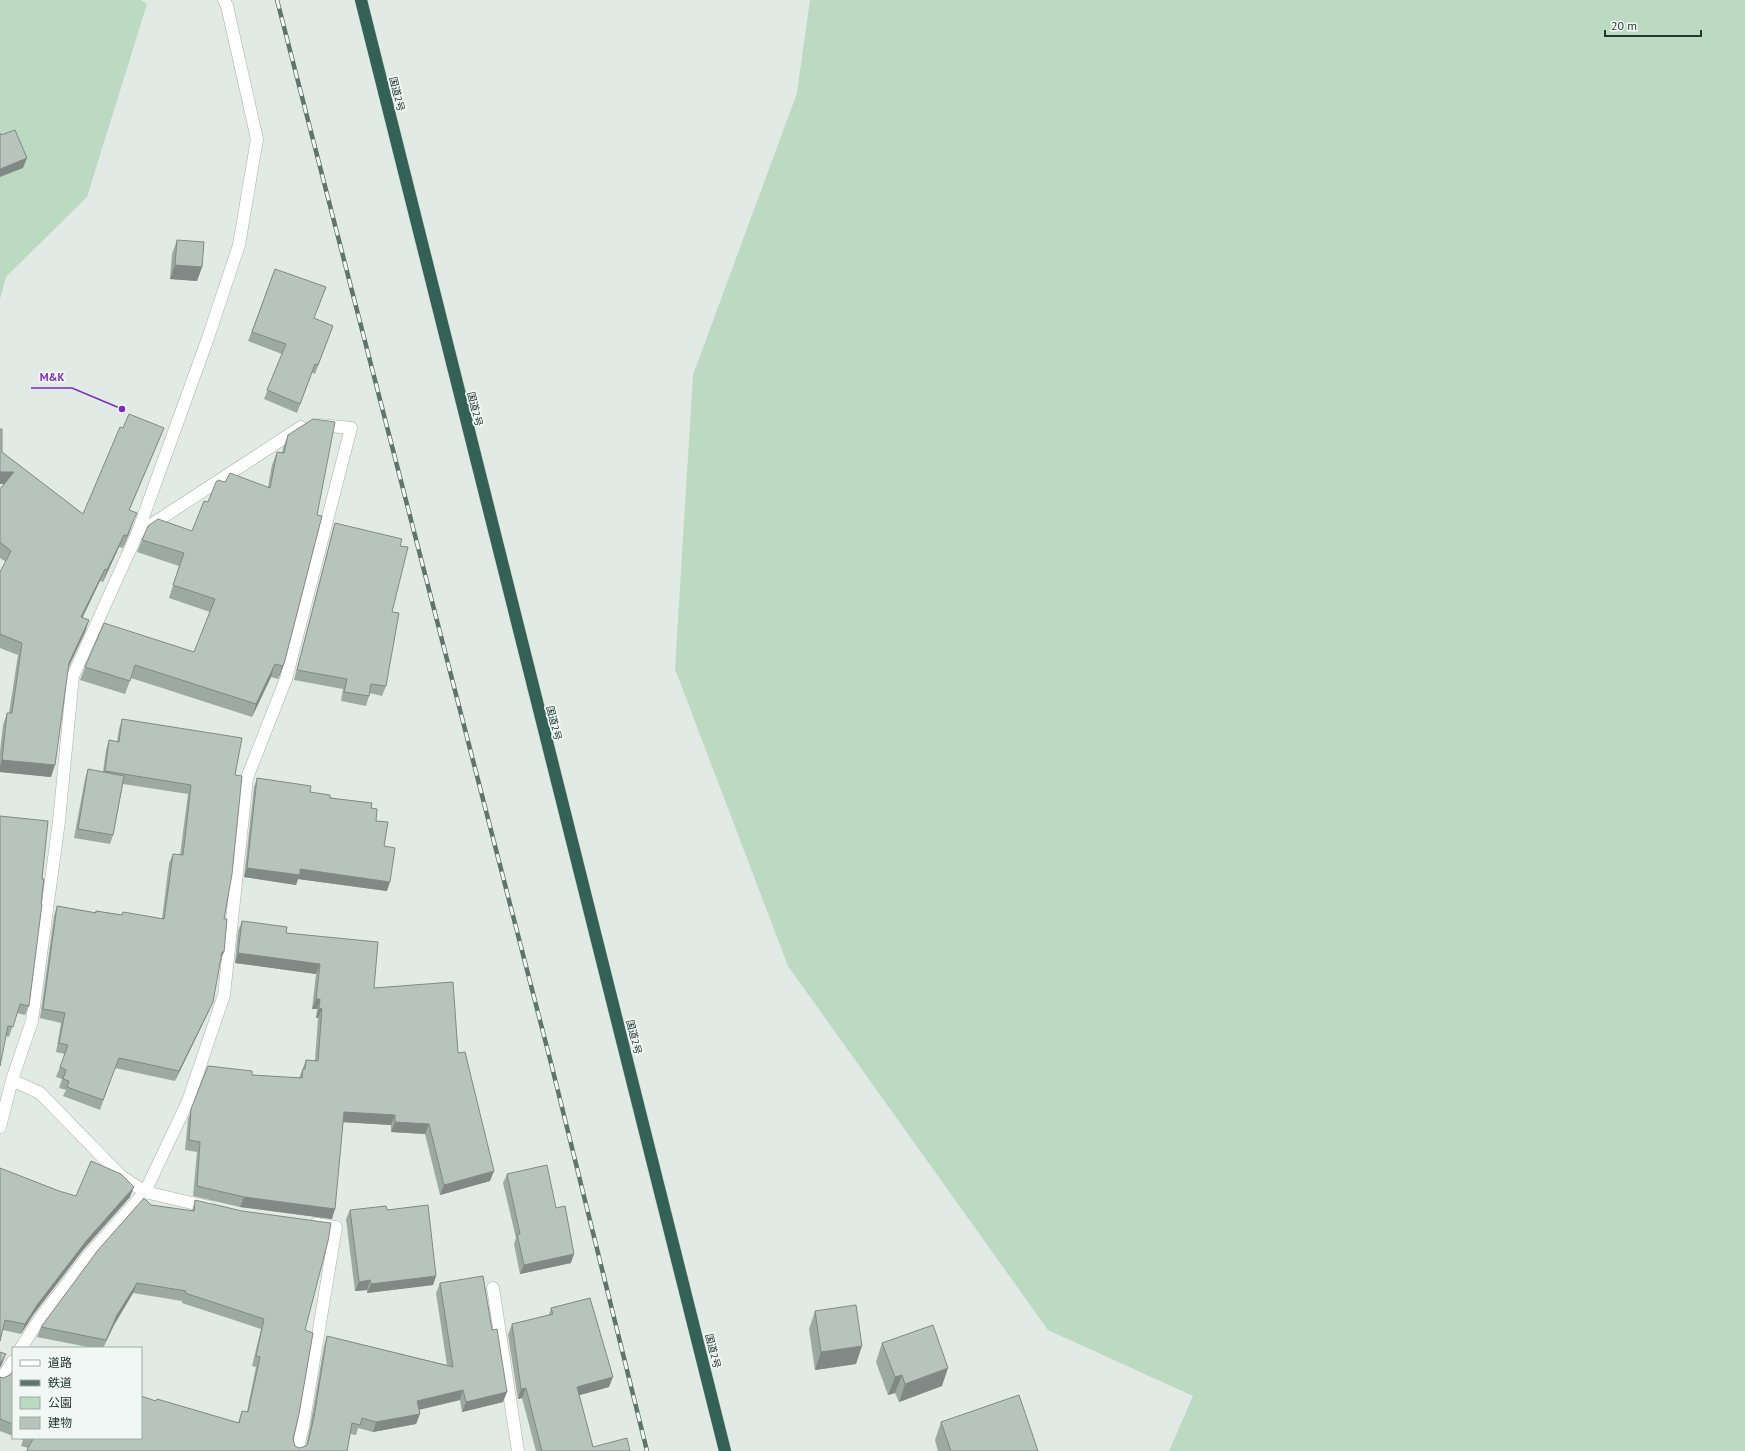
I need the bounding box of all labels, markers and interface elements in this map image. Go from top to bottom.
scale bar [1605,12,1701,38]
text: 20 m [1611,18,1637,33]
street label: 国道2号 [386,75,408,113]
callout: M&K [31,365,72,388]
text: M&K [40,370,64,384]
street label: 国道2号 [464,390,486,428]
street label: 国道2号 [543,704,565,742]
street label: 国道2号 [623,1018,645,1056]
street label: 国道2号 [702,1332,724,1370]
legend [12,1347,142,1439]
text: 道路 [48,1355,72,1370]
text: 鉄道 [48,1375,72,1390]
text: 公園 [48,1395,72,1410]
text: 建物 [48,1415,72,1430]

